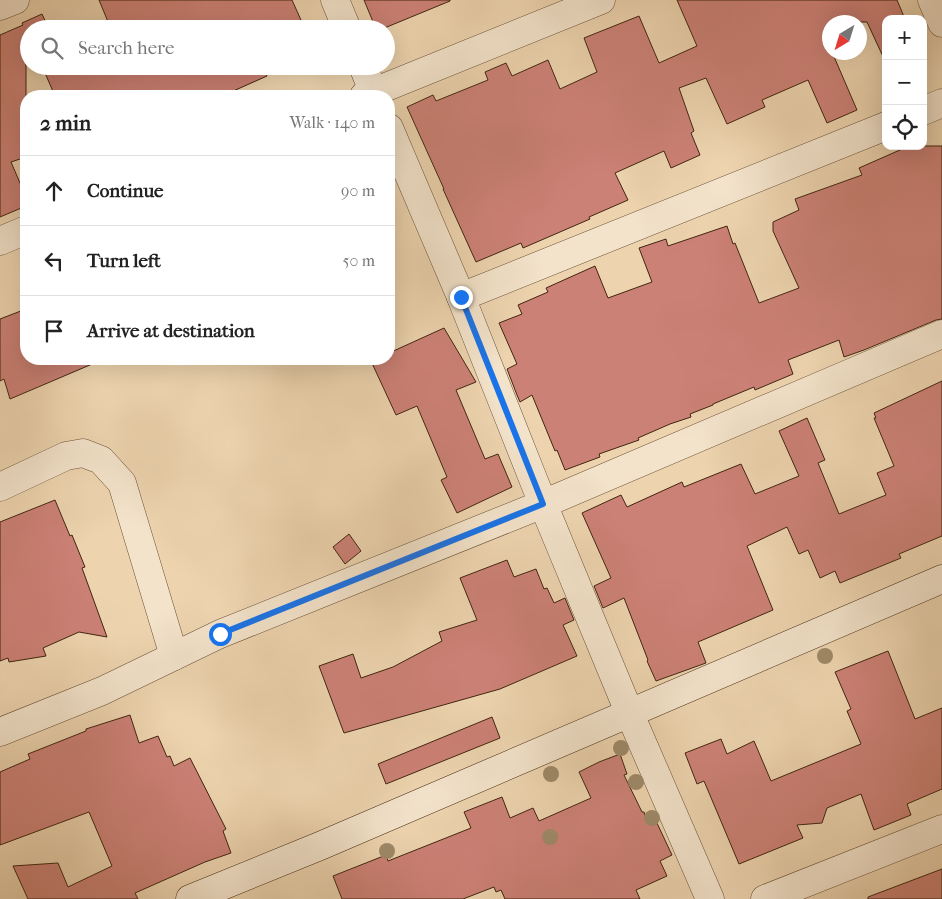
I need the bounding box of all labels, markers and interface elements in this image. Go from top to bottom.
north arrow [822,15,867,60]
map controls [882,15,927,150]
button: + [882,15,927,60]
search box [20,20,395,75]
icon: search [38,34,66,62]
text: Search here [78,37,174,59]
button: − [882,60,927,105]
button: locate [882,105,927,150]
text: 2 min [40,111,91,135]
text: Walk · 140 m [290,113,375,132]
icon: ahead [40,177,68,205]
text: Continue [87,180,163,202]
text: 90 m [341,181,375,200]
icon: left [40,247,68,275]
text: Turn left [87,250,161,272]
text: 50 m [343,251,375,270]
route end [450,286,473,309]
icon: arrive [40,317,68,345]
text: Arrive at destination [87,320,255,342]
route start [209,623,232,646]

